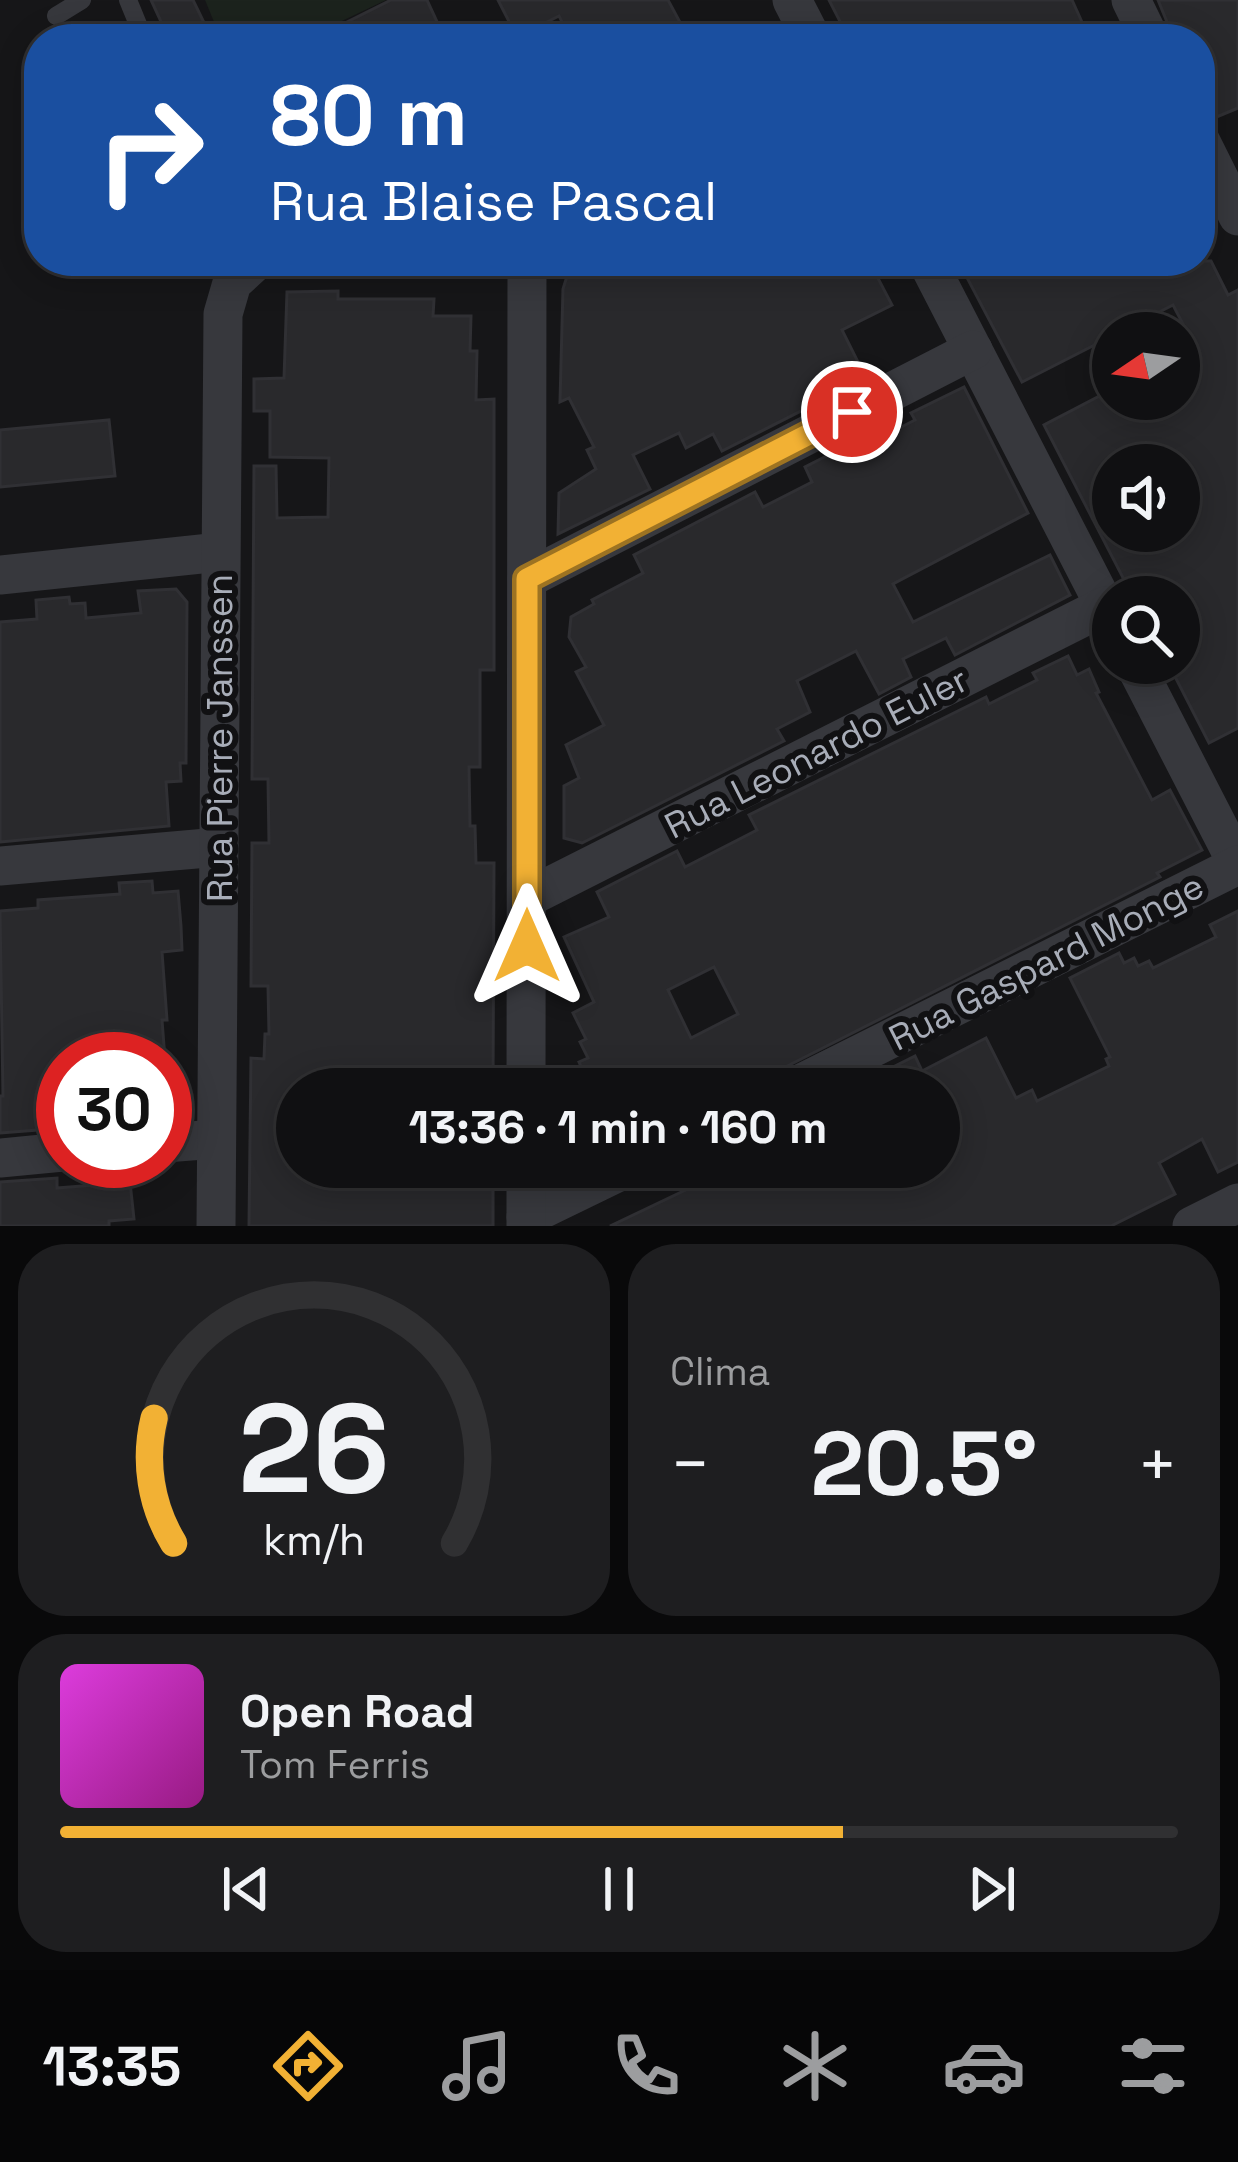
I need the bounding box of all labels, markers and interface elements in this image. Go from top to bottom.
text: 80 m [270,62,468,170]
icon: right [72,72,228,228]
text: Rua Blaise Pascal [270,167,717,236]
north arrow [1092,312,1200,420]
map controls [1092,312,1200,684]
pin [801,361,903,463]
icon: arrive [819,379,885,445]
button: sound [1092,444,1200,552]
street label: Rua Pierre Janssen [197,574,243,902]
button: search [1092,576,1200,684]
street label: Rua Leonardo Euler [657,657,976,849]
street label: Rua Gaspard Monge [881,863,1212,1061]
position arrow [464,883,590,1009]
speed limit sign: 30 [36,1032,192,1188]
text: 13:36 · 1 min · 160 m [409,1099,827,1156]
text: Clima [670,1347,770,1396]
text: 26 [238,1369,390,1528]
text: 20.5° [811,1406,1037,1521]
text: − [670,1422,711,1506]
text: + [1137,1422,1178,1506]
text: km/h [263,1513,365,1568]
text: Open Road [240,1683,475,1740]
text: Tom Ferris [240,1740,430,1789]
icon: previous [213,1856,279,1922]
icon: pause [586,1856,652,1922]
icon: next [959,1856,1025,1922]
icon: directions [266,2024,350,2108]
icon: music [435,2024,519,2108]
icon: phone [604,2024,688,2108]
icon: climate [773,2024,857,2108]
icon: car [942,2024,1026,2108]
icon: filters [1111,2024,1195,2108]
text: 13:35 [43,2032,181,2101]

